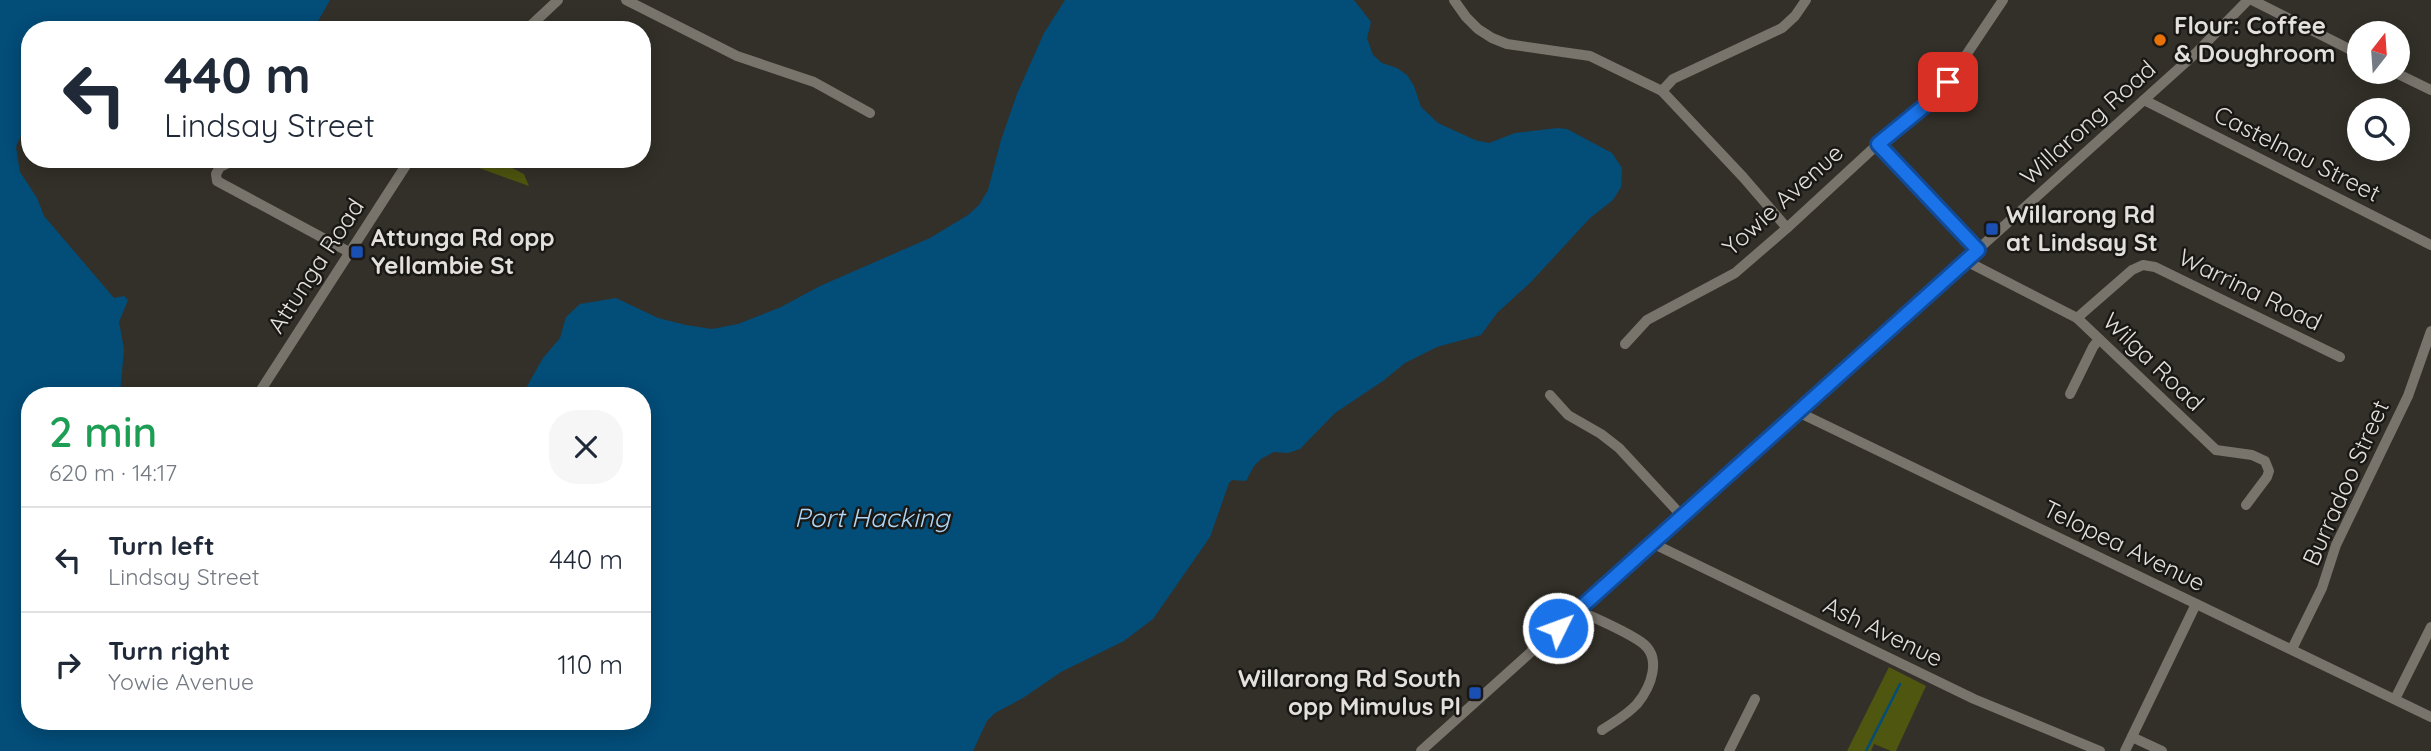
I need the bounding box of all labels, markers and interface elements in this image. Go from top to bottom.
place label: Flour: Coffee & Doughroom [2174,10,2335,68]
north arrow [2347,21,2410,84]
map controls [2347,21,2410,161]
marker: Flour: Coffee & Doughroom [2152,32,2168,48]
text: 440 m [164,44,311,105]
icon: left [49,49,140,140]
pin [1918,52,1978,112]
street label: Willarong Road [2013,54,2161,191]
icon: arrive [1929,63,1967,101]
street label: Castelnau Street [2209,98,2386,208]
button: search [2347,98,2410,161]
text: Lindsay Street [164,105,375,145]
street label: Yowie Avenue [1716,137,1849,261]
street label: Attunga Road [260,192,370,339]
place label: Willarong Rd at Lindsay St [2006,199,2158,257]
marker: Willarong Rd at Lindsay St [1984,221,2000,237]
place label: Attunga Rd opp Yellambie St [371,222,555,280]
street label: Warrina Road [2174,242,2327,337]
marker: Attunga Rd opp Yellambie St [349,244,365,260]
street label: Wilga Road [2097,306,2211,417]
street label: Burradoo Street [2295,395,2395,570]
text: 2 min [49,405,157,458]
button: close [549,410,623,484]
text: 620 m · 14:17 [49,458,177,487]
street label: Telopea Avenue [2039,493,2210,597]
water label: Port Hacking [794,501,952,534]
text: Turn left [108,529,215,562]
icon: left [49,541,87,579]
text: 440 m [549,543,623,576]
text: Lindsay Street [108,562,260,591]
street label: Ash Avenue [1819,589,1948,673]
position arrow [1521,591,1595,665]
text: Turn right [108,634,230,667]
icon: right [49,646,87,684]
text: 110 m [557,648,623,681]
place label: Willarong Rd South opp Mimulus Pl [1238,663,1461,721]
text: Yowie Avenue [108,667,254,696]
marker: Willarong Rd South opp Mimulus Pl [1467,685,1483,701]

